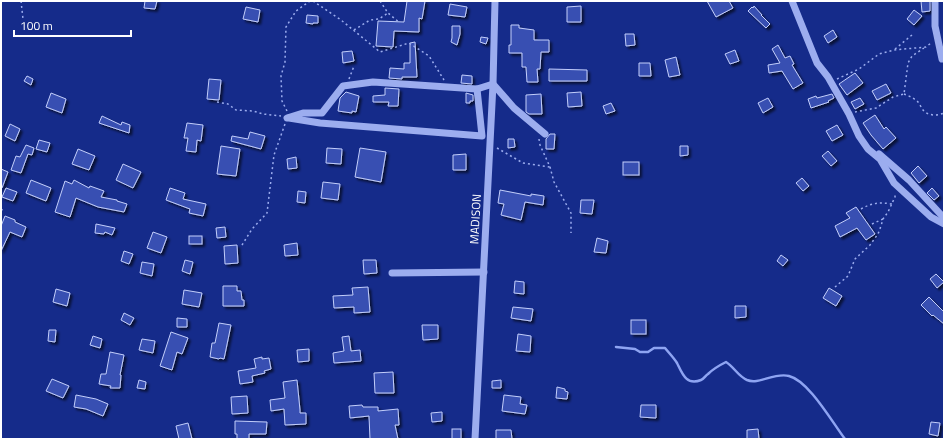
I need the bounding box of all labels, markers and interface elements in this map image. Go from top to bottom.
scale bar [14,12,131,38]
text: 100 m [20,16,53,35]
street label: MADISON [464,193,486,245]

